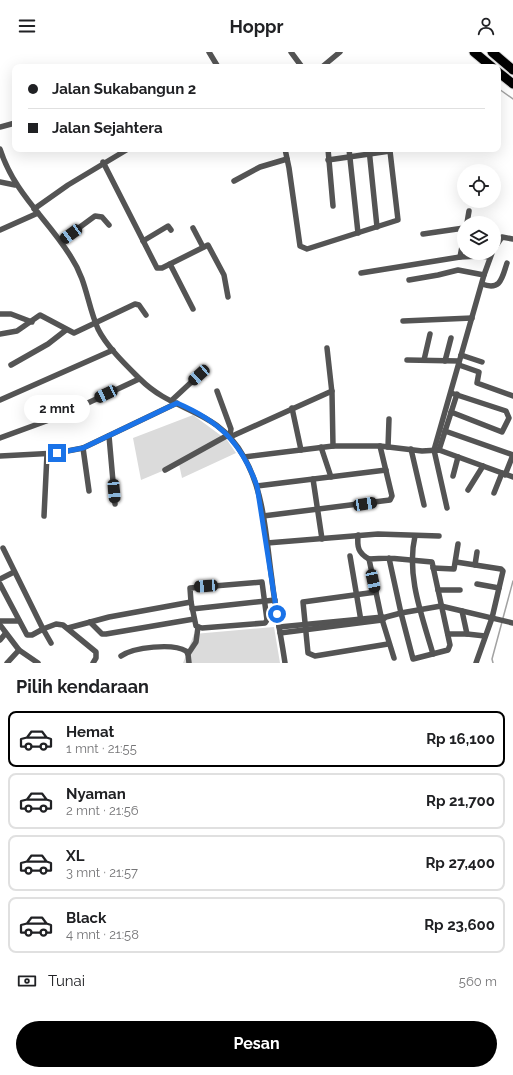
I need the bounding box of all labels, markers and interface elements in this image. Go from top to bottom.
icon: menu [16,15,38,37]
icon: person [475,15,497,37]
text: Hoppr [230,16,283,37]
text: Jalan Sukabangun 2 [52,80,196,98]
text: Jalan Sejahtera [52,119,163,137]
map controls [457,164,501,260]
button: locate [457,164,501,208]
button: layers [457,216,501,260]
car [58,222,84,246]
car [186,363,212,387]
car [93,383,119,405]
callout: 2 mnt [24,395,90,423]
text: 2 mnt [39,401,75,416]
route end [48,444,66,462]
car [107,479,121,503]
car [352,496,378,512]
car [365,568,381,594]
car [194,579,218,593]
route start [268,605,286,623]
text: Pilih kendaraan [16,676,149,697]
icon: car [18,721,54,757]
text: Hemat [66,723,114,741]
text: Rp 16,100 [426,730,495,748]
text: 1 mnt · 21:55 [66,741,137,756]
icon: car [18,783,54,819]
text: Nyaman [66,785,126,803]
text: Rp 21,700 [426,792,495,810]
text: 2 mnt · 21:56 [66,803,139,818]
icon: car [18,845,54,881]
text: XL [66,847,84,865]
text: Rp 27,400 [425,854,495,872]
text: 3 mnt · 21:57 [66,865,138,880]
icon: car [18,907,54,943]
text: Black [66,909,106,927]
text: Rp 23,600 [424,916,495,934]
text: 4 mnt · 21:58 [66,927,139,942]
icon: cash [16,970,38,992]
text: Tunai [48,972,85,990]
text: 560 m [459,974,497,989]
button: Pesan [16,1021,497,1067]

